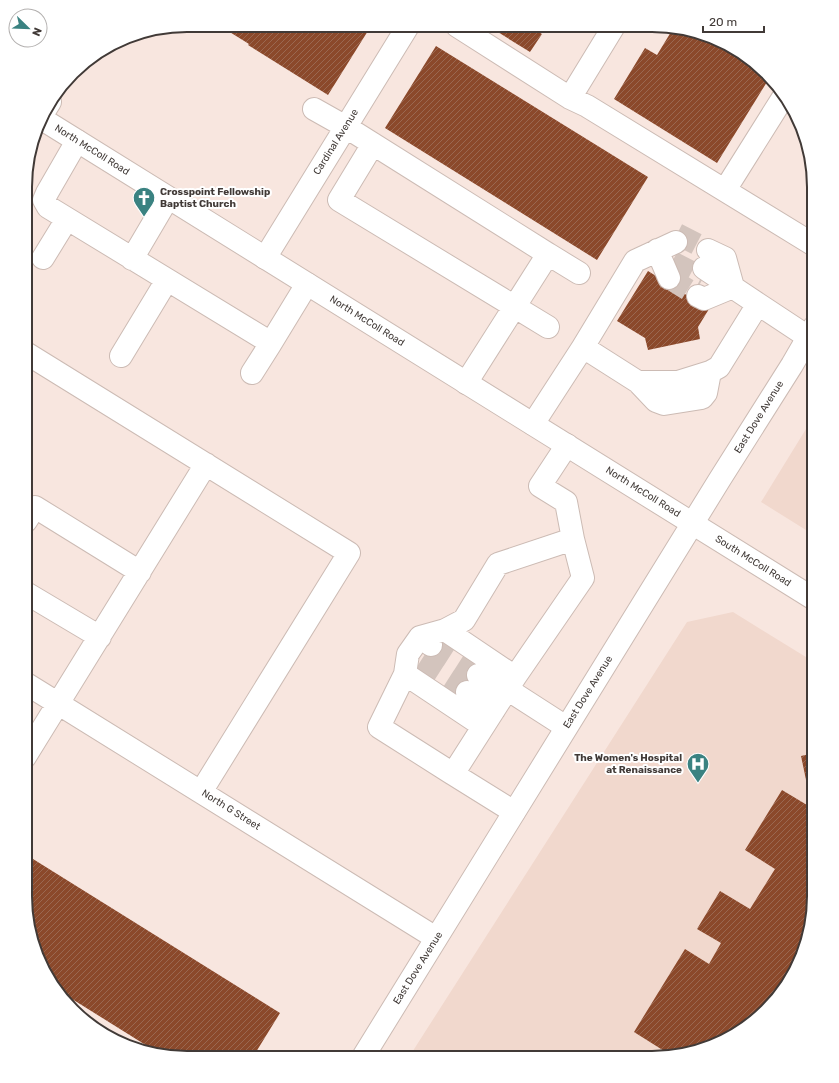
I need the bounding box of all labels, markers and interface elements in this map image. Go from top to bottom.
north arrow [8,8,48,48]
scale bar [703,8,764,34]
text: 20 m [709,15,737,29]
text: N [29,26,44,38]
street label: Cardinal Avenue [311,106,361,177]
street label: North McColl Road [52,122,132,178]
church icon: Crosspoint Fellowship Baptist Church [131,185,157,218]
place label: Crosspoint Fellowship Baptist Church [160,186,270,210]
street label: North McColl Road [327,293,407,349]
street label: East Dove Avenue [732,378,786,456]
street label: North McColl Road [603,464,683,520]
street label: South McColl Road [713,533,793,589]
street label: East Dove Avenue [561,653,615,731]
hospital icon: The Women's Hospital at Renaissance [685,751,711,784]
place label: The Women's Hospital at Renaissance [574,752,682,776]
street label: North G Street [199,787,263,833]
street label: East Dove Avenue [391,929,445,1007]

